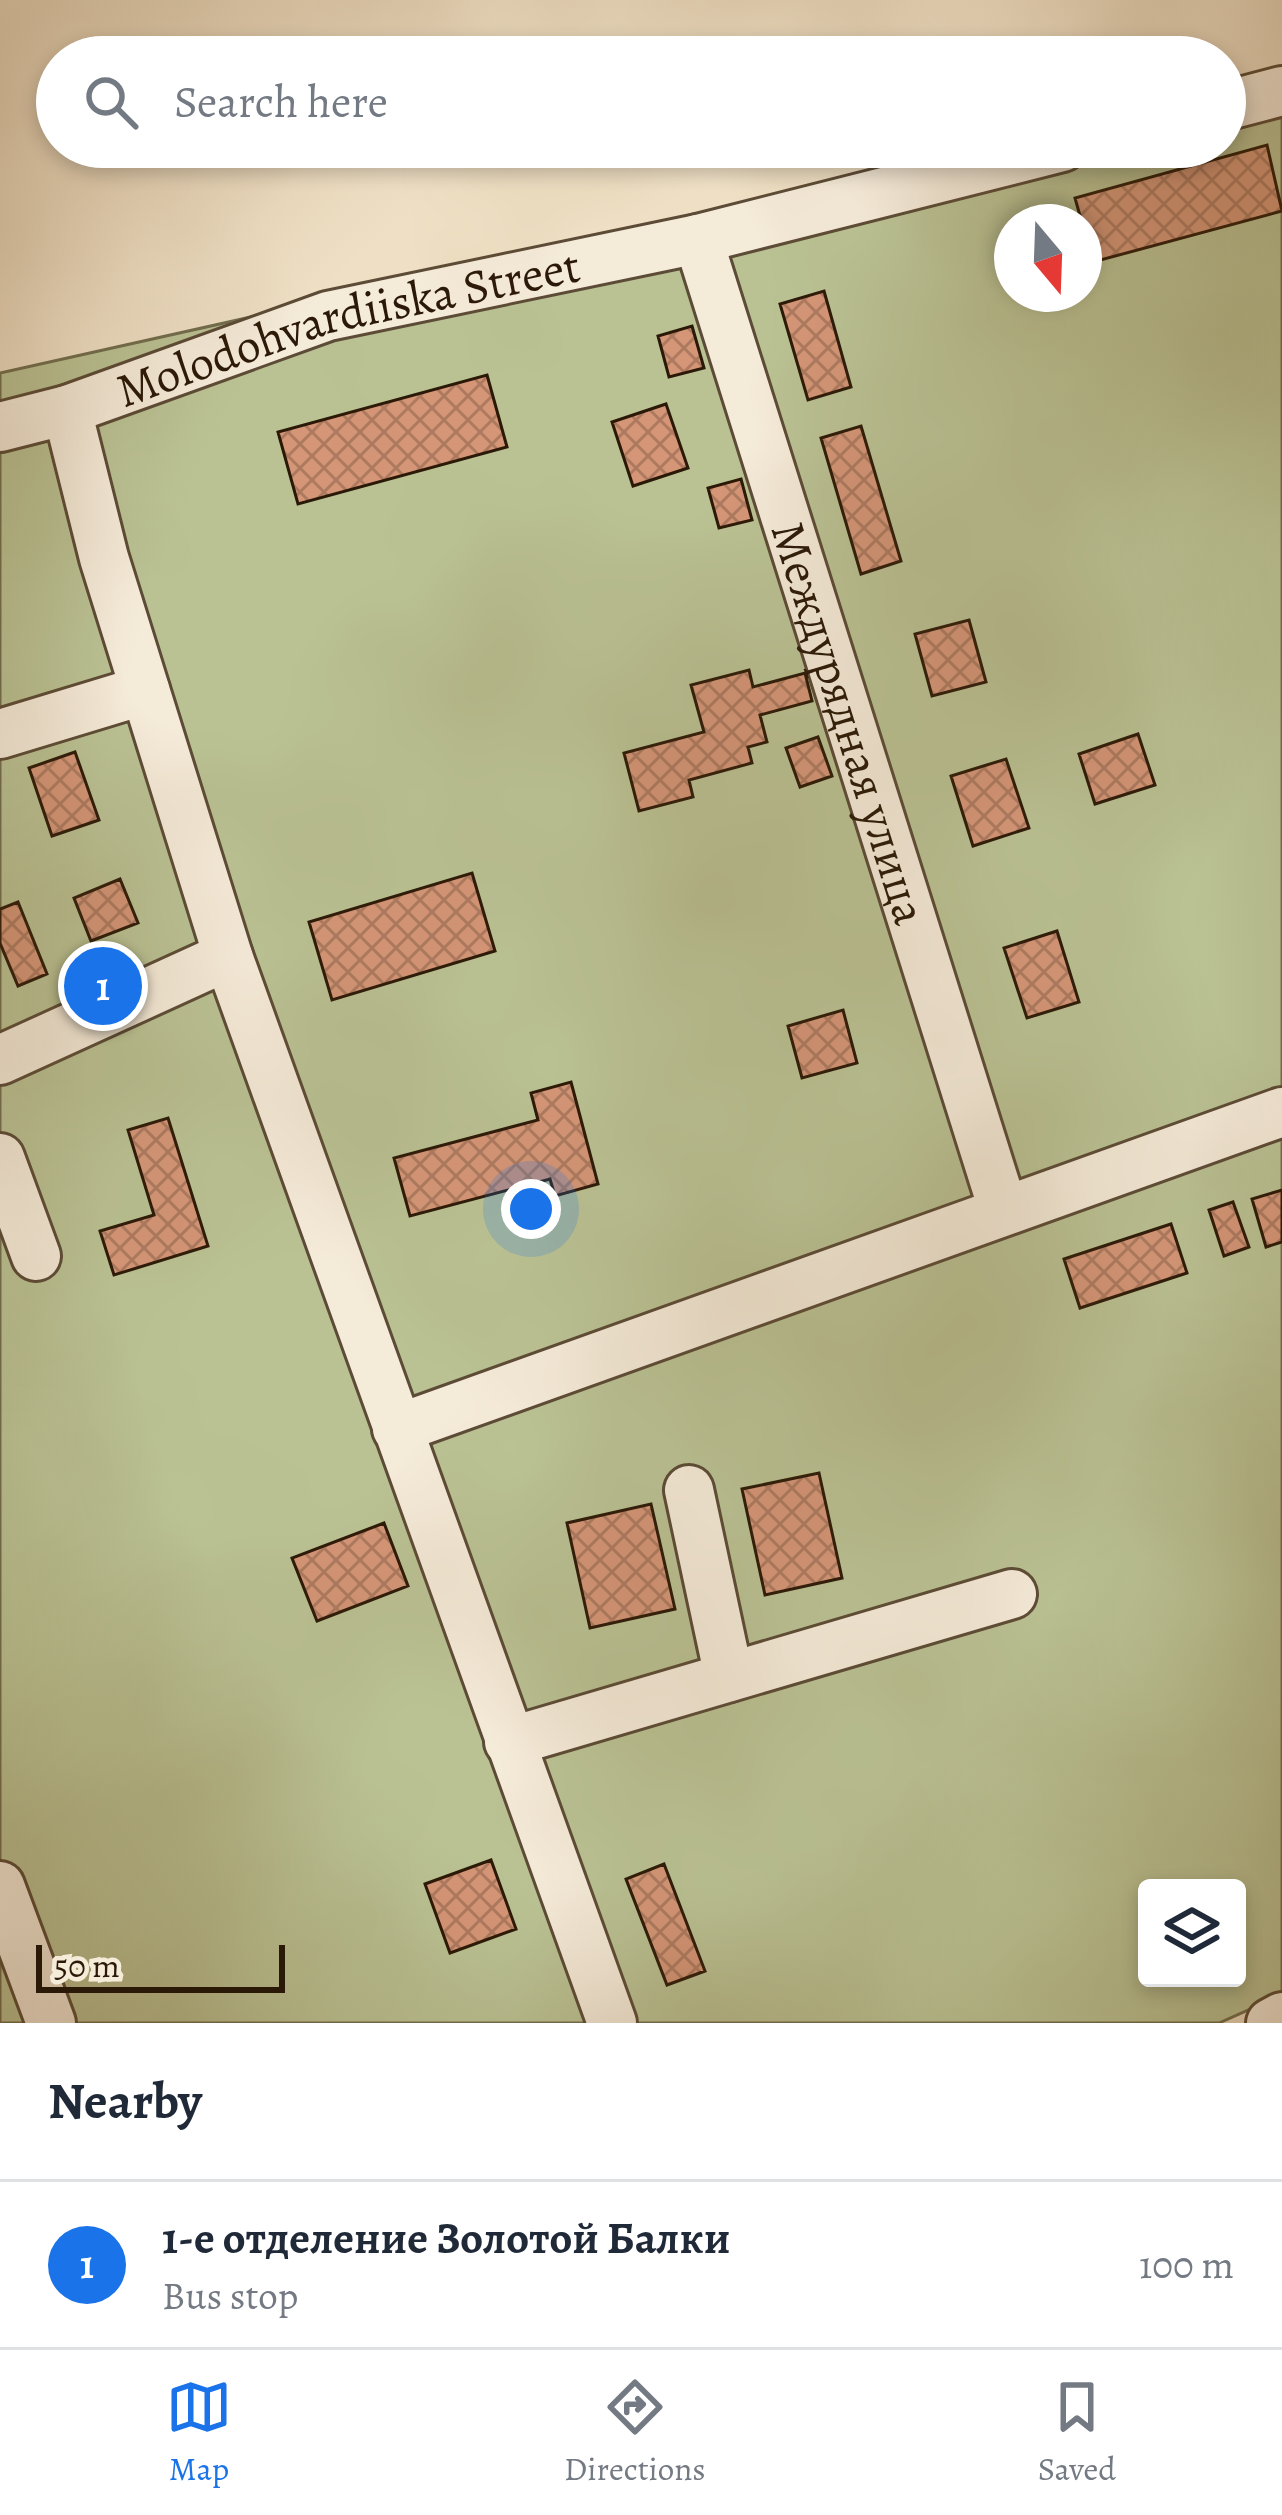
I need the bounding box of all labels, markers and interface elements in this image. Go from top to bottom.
search box [36,36,1246,168]
icon: search [78,69,144,135]
text: Search here [174,71,388,133]
north arrow [994,204,1102,312]
street label: Molodohvardiiska Street [107,232,586,424]
street label: Междурядная улица [755,513,943,932]
pin: 1 [64,941,142,1031]
your location [501,1179,561,1239]
map controls [1138,1879,1246,1987]
button: layers [1138,1879,1246,1987]
scale bar [36,1939,285,1992]
text: 50 m [54,1943,120,1988]
text: Nearby [48,2066,202,2136]
text: 1-е отделение Золотой Балки [162,2207,730,2269]
text: 1 [80,2238,94,2291]
text: 100 m [1139,2238,1234,2291]
text: Bus stop [162,2269,298,2322]
tab: Map [166,2374,232,2491]
tab: Directions [564,2374,706,2491]
tab: Saved [1038,2374,1116,2491]

